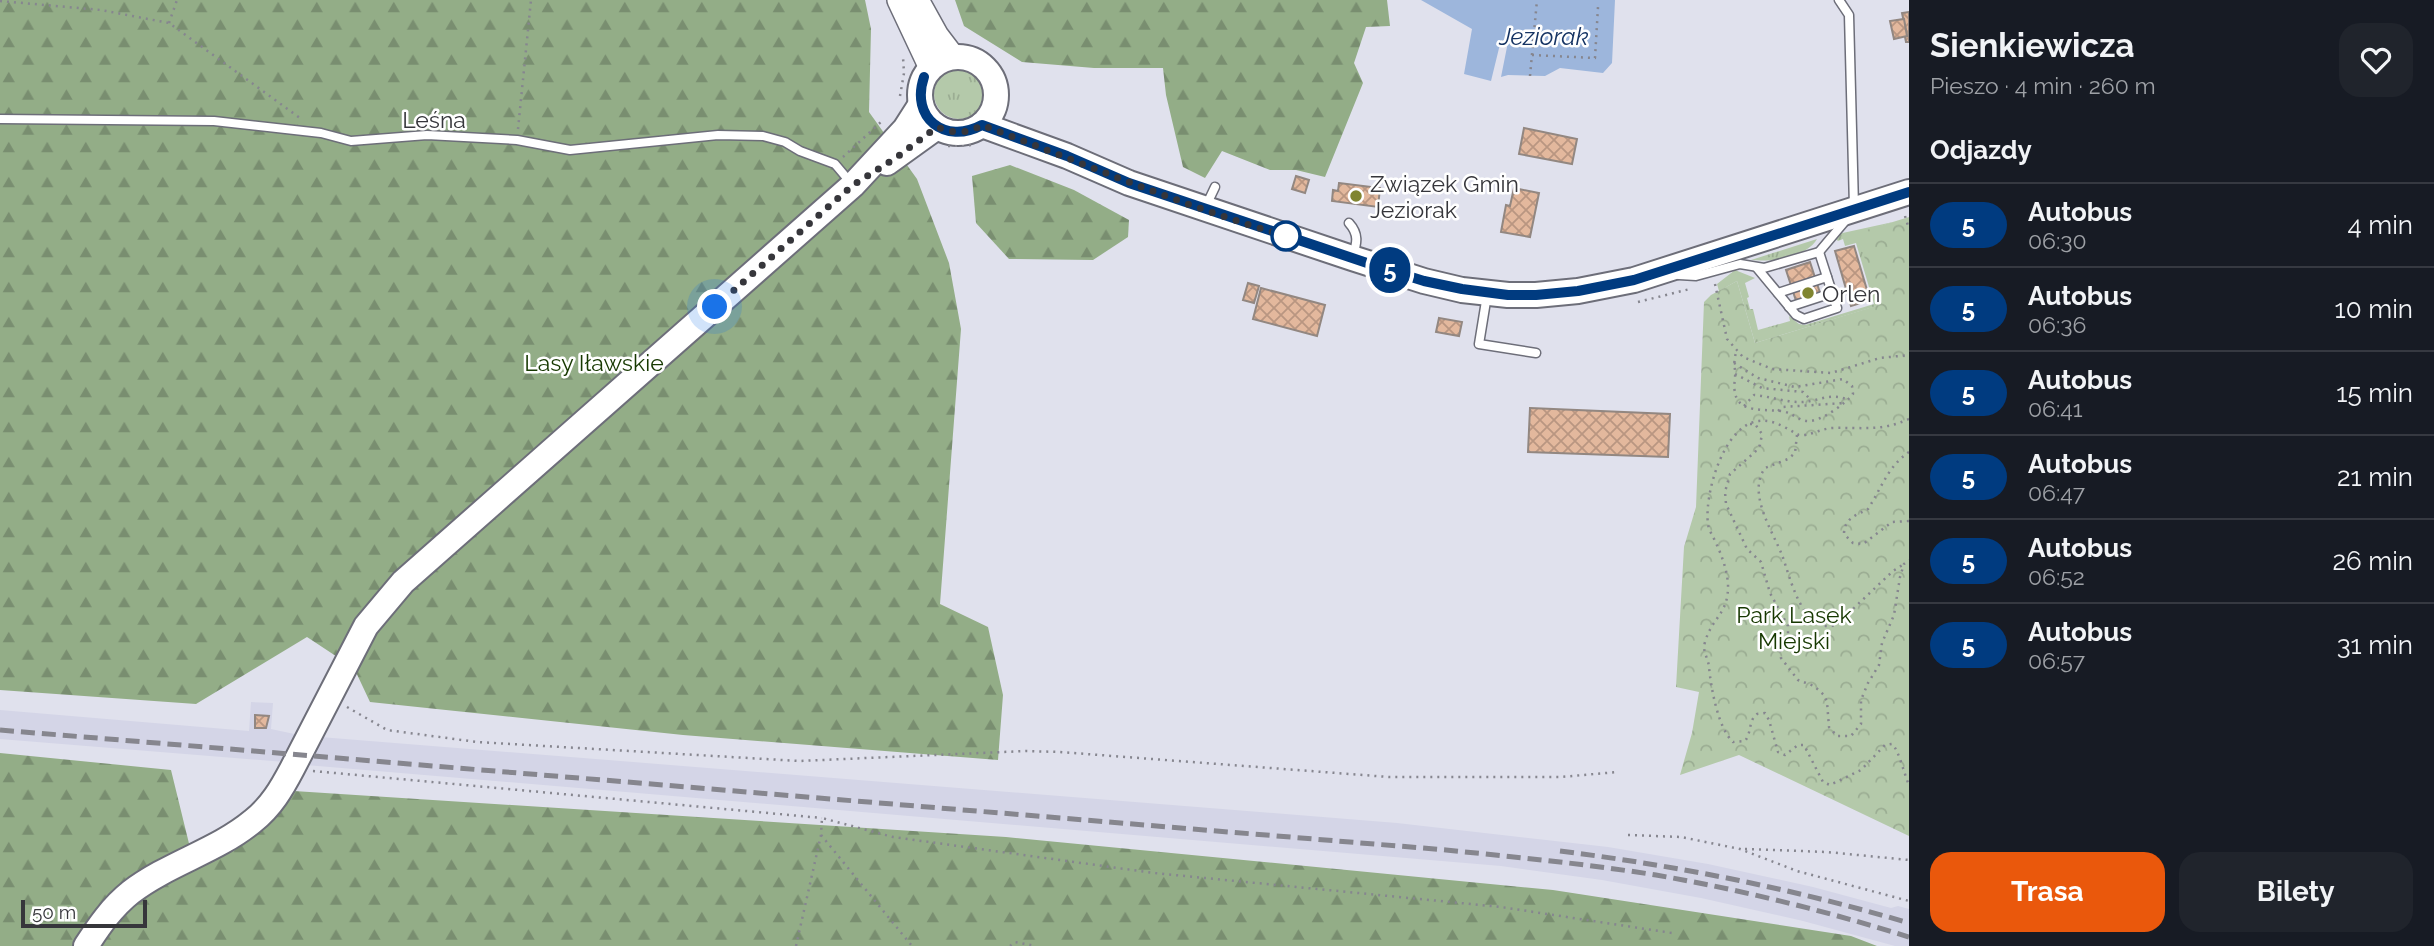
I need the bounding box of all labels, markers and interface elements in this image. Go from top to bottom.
water label: Jeziorak [1498,22,1589,51]
button: heart [2339,23,2413,97]
text: Sienkiewicza [1930,26,2134,65]
text: Pieszo · 4 min · 260 m [1930,72,2156,99]
street label: Leśna [402,106,466,133]
text: Odjazdy [1930,135,2032,165]
place label: Związek Gmin Jeziorak [1370,170,1519,223]
marker: Związek Gmin Jeziorak [1348,188,1364,204]
text: Autobus [2028,197,2132,227]
text: 5 [1962,210,1975,239]
text: 4 min [2347,210,2413,240]
unlabelled marker [1271,221,1301,251]
text: 06:30 [2028,227,2087,254]
line badge: 5 [1367,247,1413,293]
text: 5 [1383,255,1397,284]
place label: Orlen [1822,280,1880,307]
text: Autobus [2028,281,2132,311]
marker: Orlen [1800,285,1816,301]
your location [697,289,732,324]
text: 5 [1962,294,1975,323]
text: 10 min [2335,294,2413,324]
text: 06:36 [2028,311,2086,338]
park label: Lasy Iławskie [524,349,664,376]
text: Autobus [2028,365,2132,395]
text: 5 [1962,378,1975,407]
text: 15 min [2336,378,2413,408]
text: 06:41 [2028,395,2083,422]
text: Autobus [2028,449,2132,479]
text: 5 [1962,462,1975,491]
text: 21 min [2337,462,2413,492]
text: 06:47 [2028,479,2085,506]
text: Autobus [2028,533,2132,563]
text: 5 [1962,546,1975,575]
text: 26 min [2332,546,2413,576]
text: 06:52 [2028,563,2085,590]
park label: Park Lasek Miejski [1736,601,1852,654]
text: Autobus [2028,617,2132,647]
text: 5 [1962,630,1975,659]
text: 31 min [2337,630,2413,660]
text: 06:57 [2028,647,2085,674]
button: Trasa [1930,852,2165,932]
button: Bilety [2179,852,2413,932]
scale bar [21,897,147,929]
text: 50 m [32,901,76,923]

